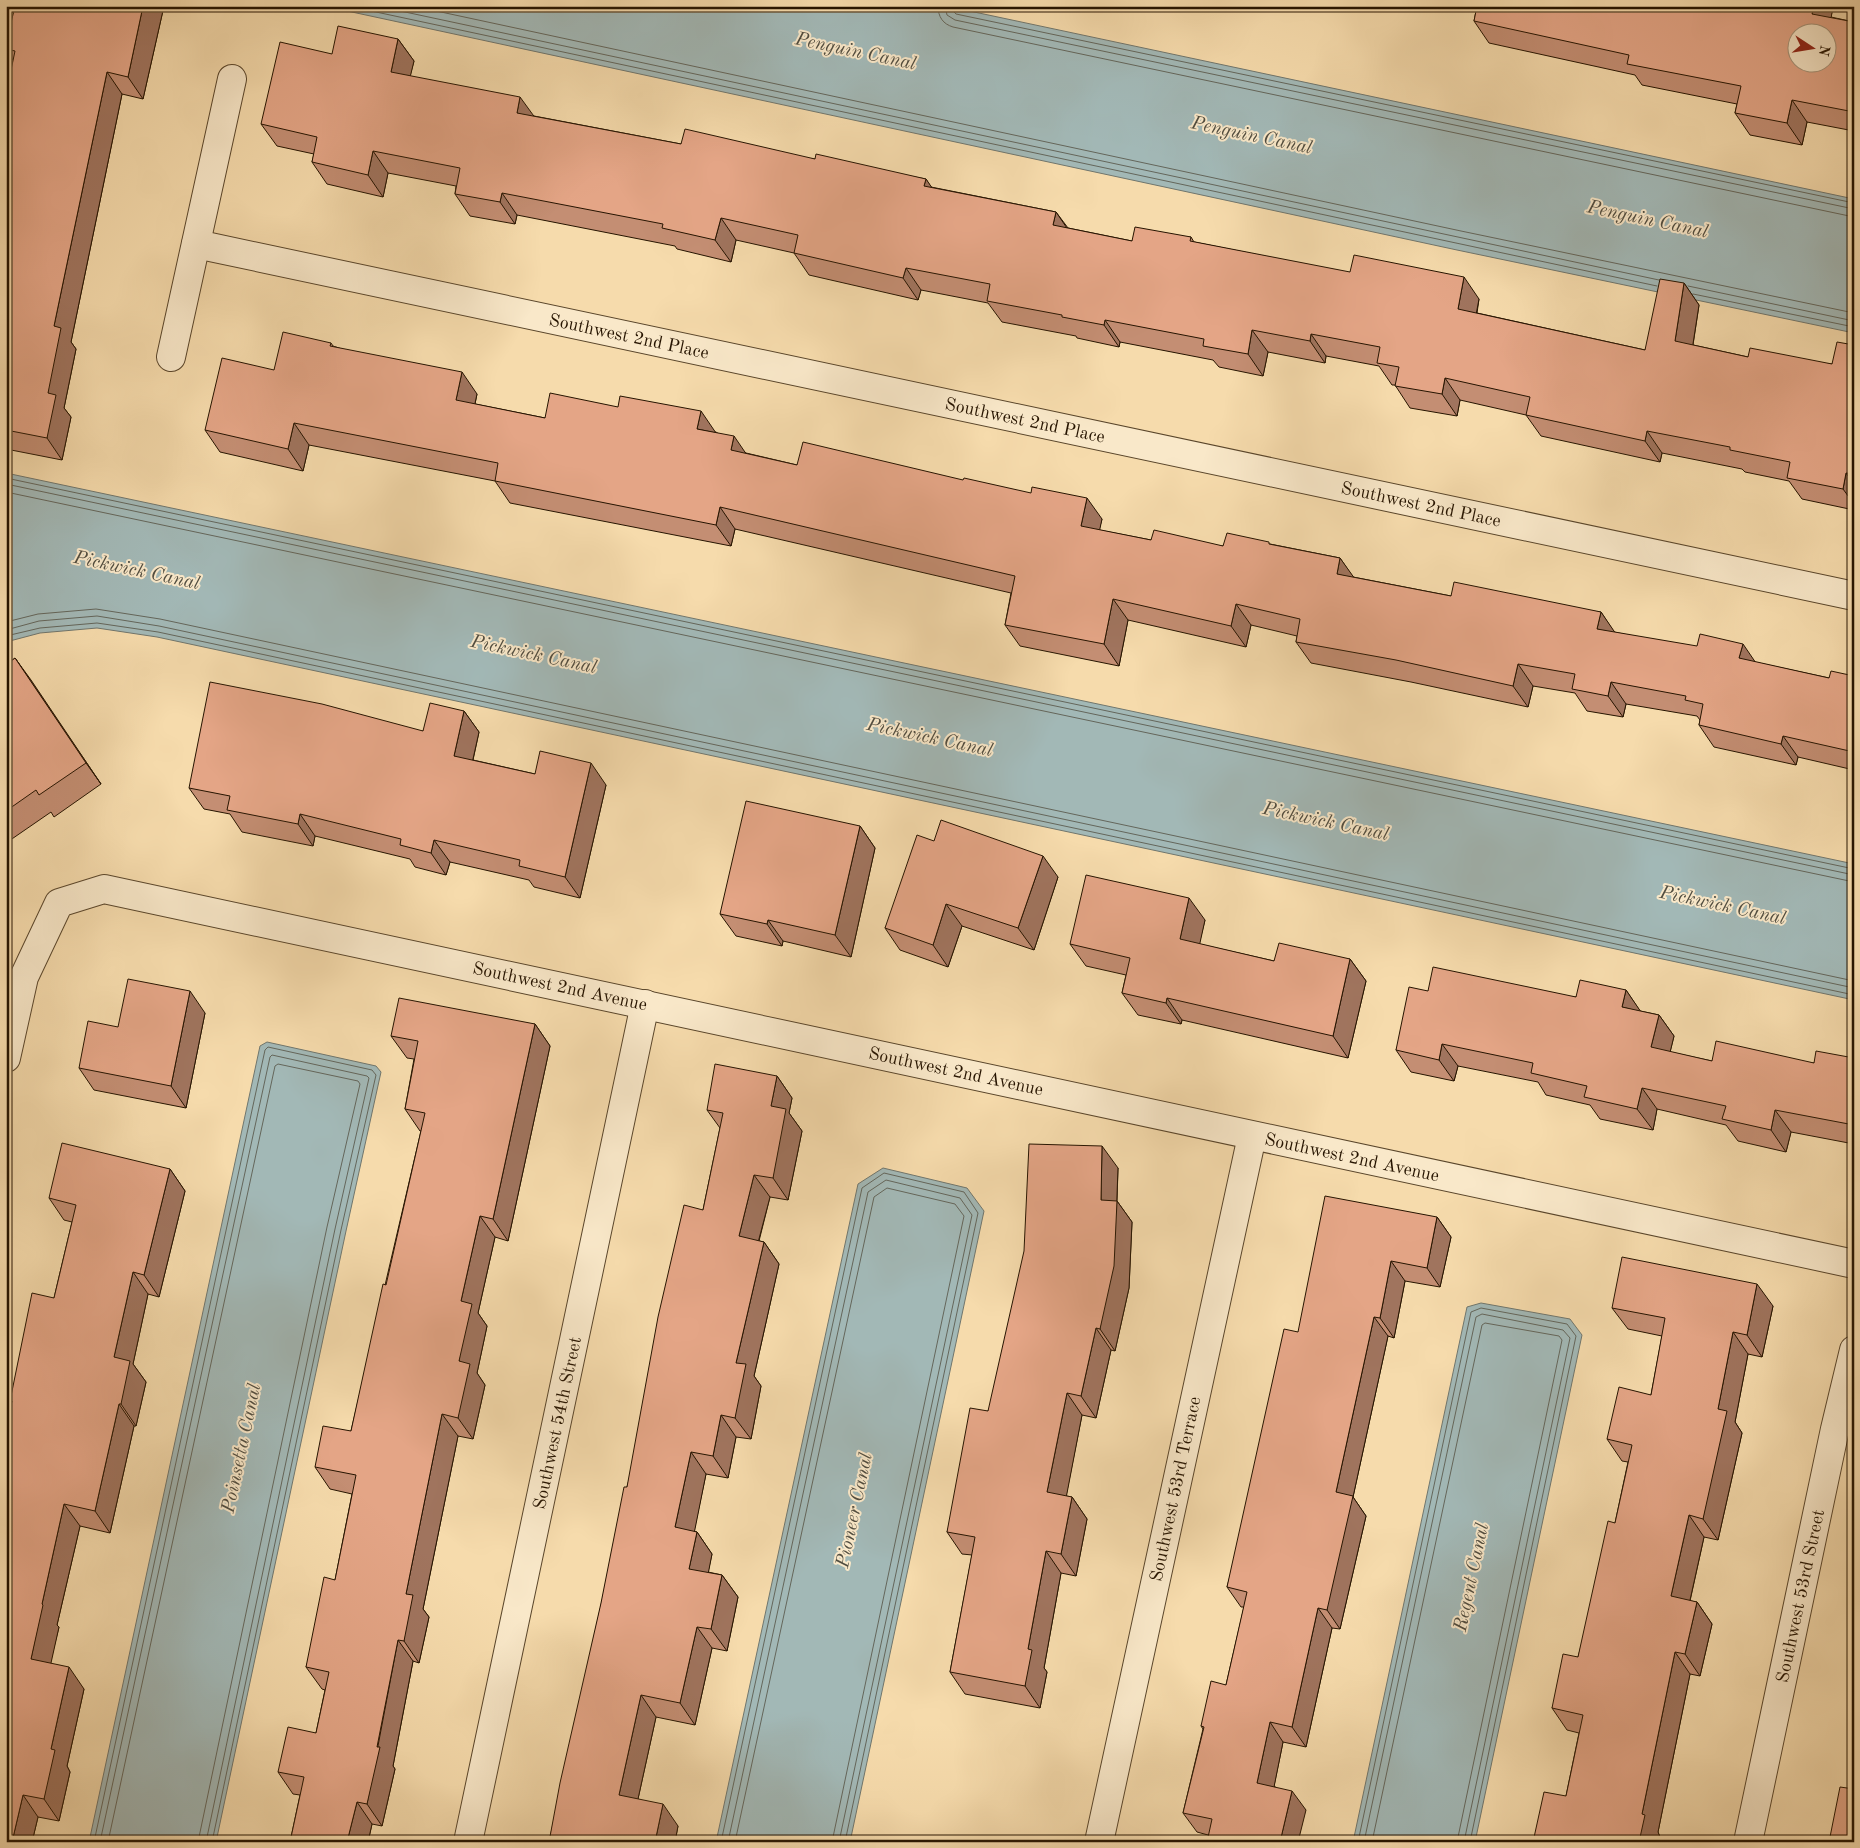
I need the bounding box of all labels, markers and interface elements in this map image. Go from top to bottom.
north arrow [1788,22,1838,72]
water label: Penguin Canal [792,30,918,75]
text: N [1816,44,1832,57]
water label: Penguin Canal [1188,114,1314,159]
water label: Penguin Canal [1584,198,1710,243]
street label: Southwest 2nd Place [547,311,710,363]
street label: Southwest 2nd Place [943,395,1106,447]
street label: Southwest 2nd Place [1339,479,1502,531]
water label: Pickwick Canal [71,549,202,594]
water label: Pickwick Canal [468,633,599,678]
water label: Pickwick Canal [864,716,995,761]
water label: Pickwick Canal [1260,800,1391,845]
water label: Pickwick Canal [1657,884,1788,929]
street label: Southwest 2nd Avenue [471,960,649,1014]
street label: Southwest 2nd Avenue [867,1045,1045,1099]
street label: Southwest 2nd Avenue [1263,1131,1441,1185]
street label: Southwest 54th Street [531,1335,585,1511]
water label: Poinsetta Canal [219,1382,265,1516]
street label: Southwest 53rd Terrace [1148,1395,1204,1583]
water label: Pioneer Canal [834,1451,877,1571]
street label: Southwest 53rd Street [1774,1508,1828,1685]
water label: Regent Canal [1451,1521,1493,1634]

